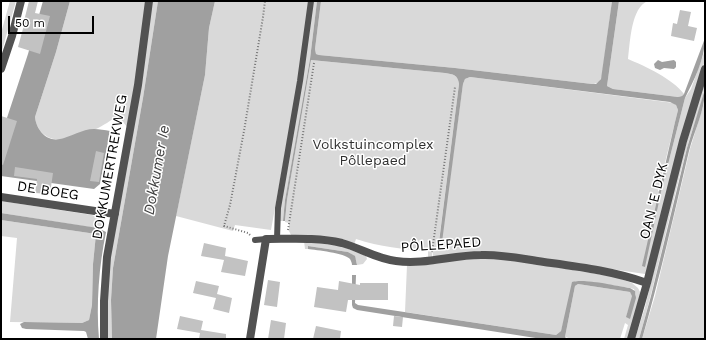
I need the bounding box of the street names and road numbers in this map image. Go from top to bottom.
street label: DOKKUMERTREKWEG [89,93,131,241]
street label: OAN 'E DYK [636,161,672,241]
street label: DE BOEG [16,178,80,204]
street label: PÔLLEPAED [400,234,482,256]

